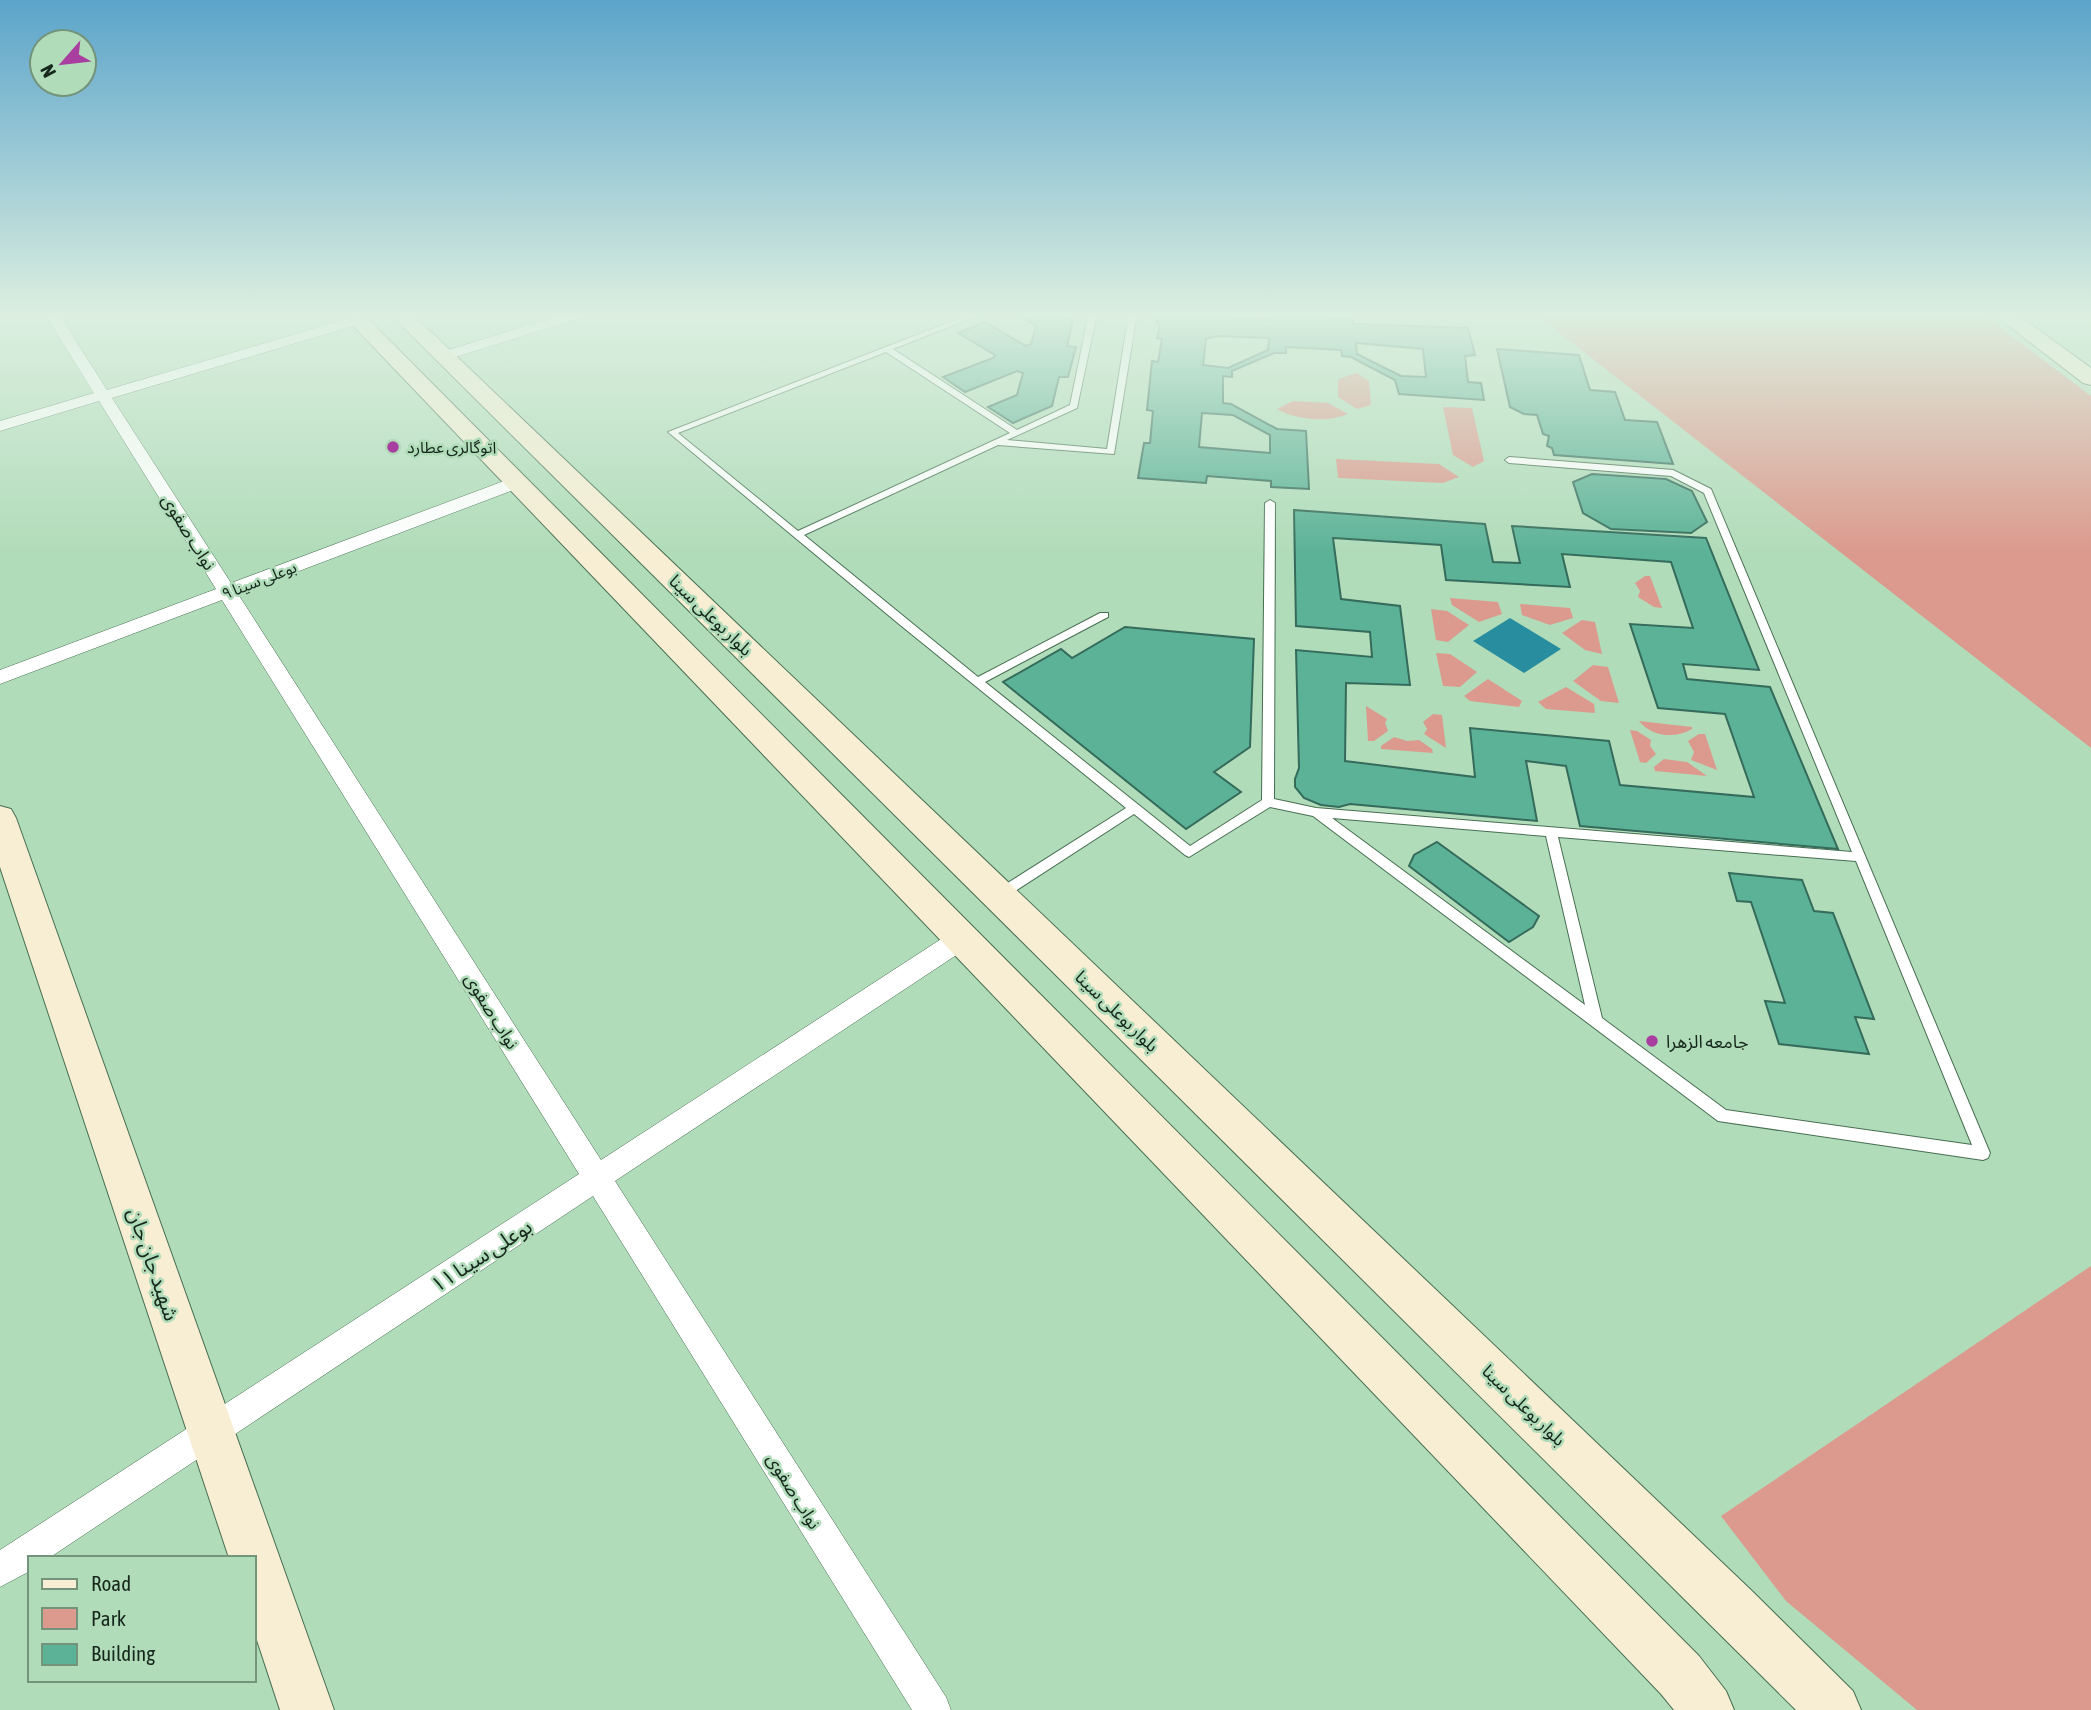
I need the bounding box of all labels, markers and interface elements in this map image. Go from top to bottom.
north arrow [28,28,98,98]
text: N [36,61,60,81]
place label: اتوگالری عطارد [407,438,496,457]
marker: اتوگالری عطارد [385,439,401,455]
street label: نواب صفوی [157,490,221,574]
street label: بوعلی سینا ۹ [219,557,299,603]
street label: بلوار بوعلی سینا [664,570,757,661]
street label: بلوار بوعلی سینا [1070,966,1163,1057]
street label: نواب صفوی [460,969,524,1053]
place label: جامعه الزهرا [1666,1031,1749,1053]
marker: جامعه الزهرا [1644,1033,1660,1049]
street label: شهید جان جان [123,1204,184,1324]
street label: بوعلی سینا ۱۱ [426,1214,536,1297]
street label: بلوار بوعلی سینا [1477,1360,1570,1451]
street label: نواب صفوی [762,1449,826,1533]
legend [28,1556,256,1682]
text: Road [91,1571,131,1595]
text: Park [91,1606,126,1630]
text: Building [91,1641,155,1665]

